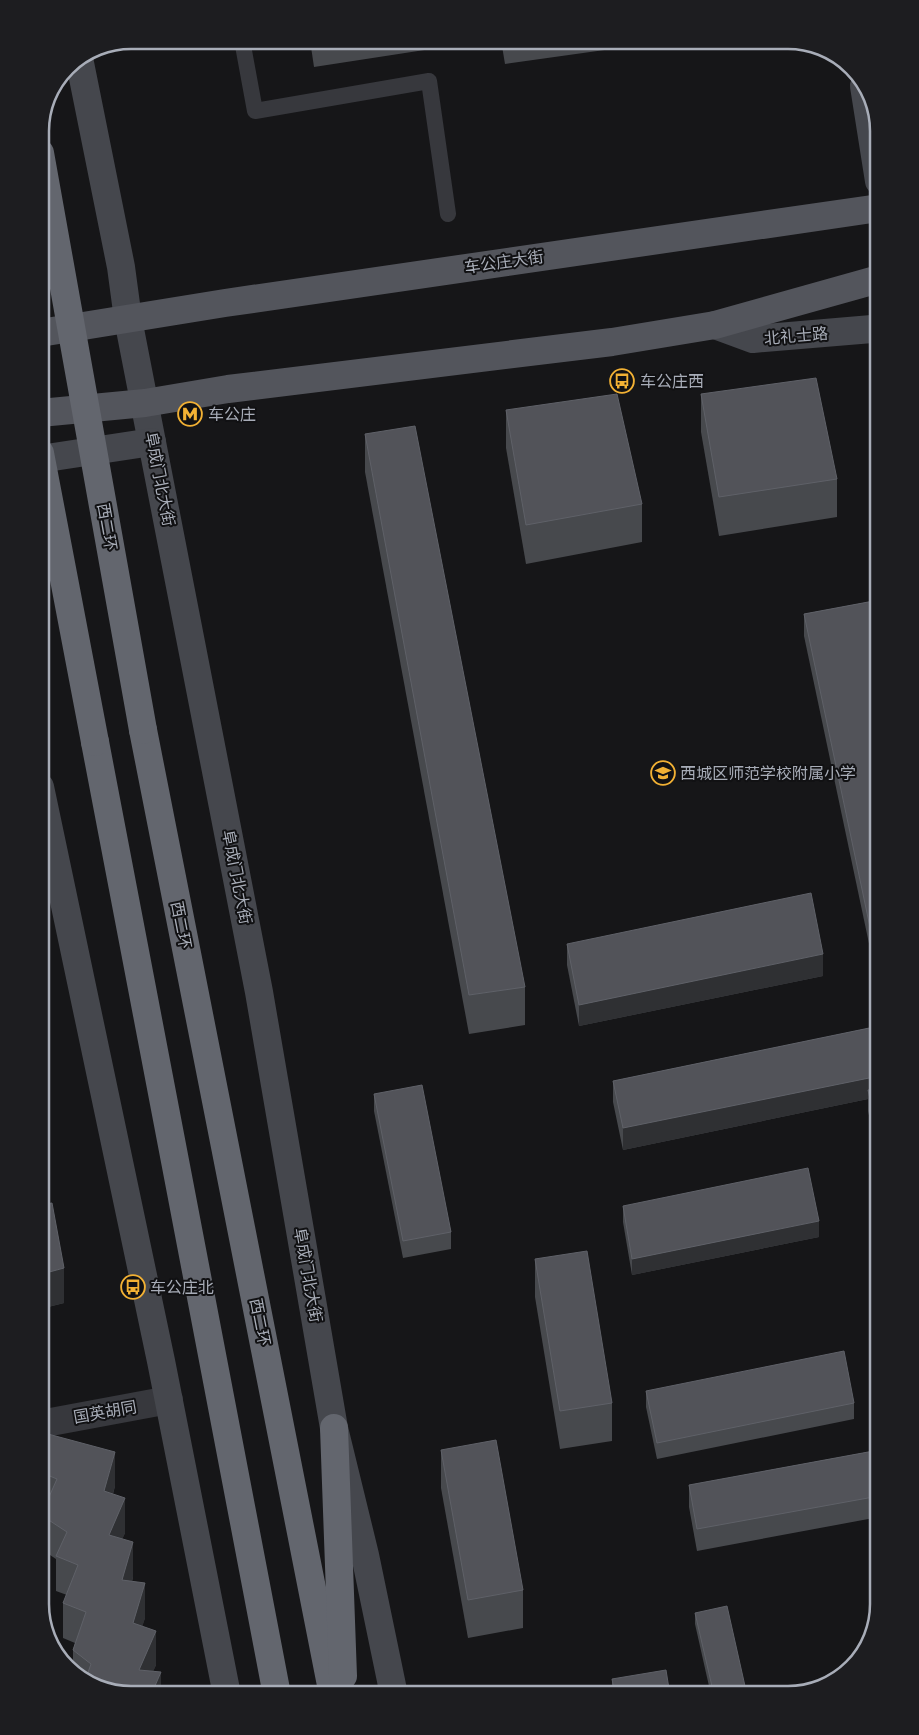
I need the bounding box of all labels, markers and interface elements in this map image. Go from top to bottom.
street label: 车公庄大街 [463,247,545,277]
street label: 北礼士路 [763,324,829,348]
bus stop icon: 车公庄西 [609,368,635,394]
place label: 车公庄西 [640,372,704,391]
metro station icon: 车公庄 [177,401,203,427]
place label: 车公庄 [208,405,256,424]
street label: 阜成门北大街 [142,430,178,528]
street label: 西二环 [93,502,121,552]
school or university icon: 西城区师范学校附属小学 [650,760,676,786]
place label: 西城区师范学校附属小学 [680,764,856,783]
street label: 阜成门北大街 [219,828,255,926]
street label: 西二环 [167,900,195,950]
street label: 阜成门北大街 [290,1226,326,1324]
bus stop icon: 车公庄北 [120,1274,146,1300]
place label: 车公庄北 [150,1278,214,1297]
street label: 西二环 [246,1297,274,1347]
street label: 国英胡同 [72,1397,138,1427]

